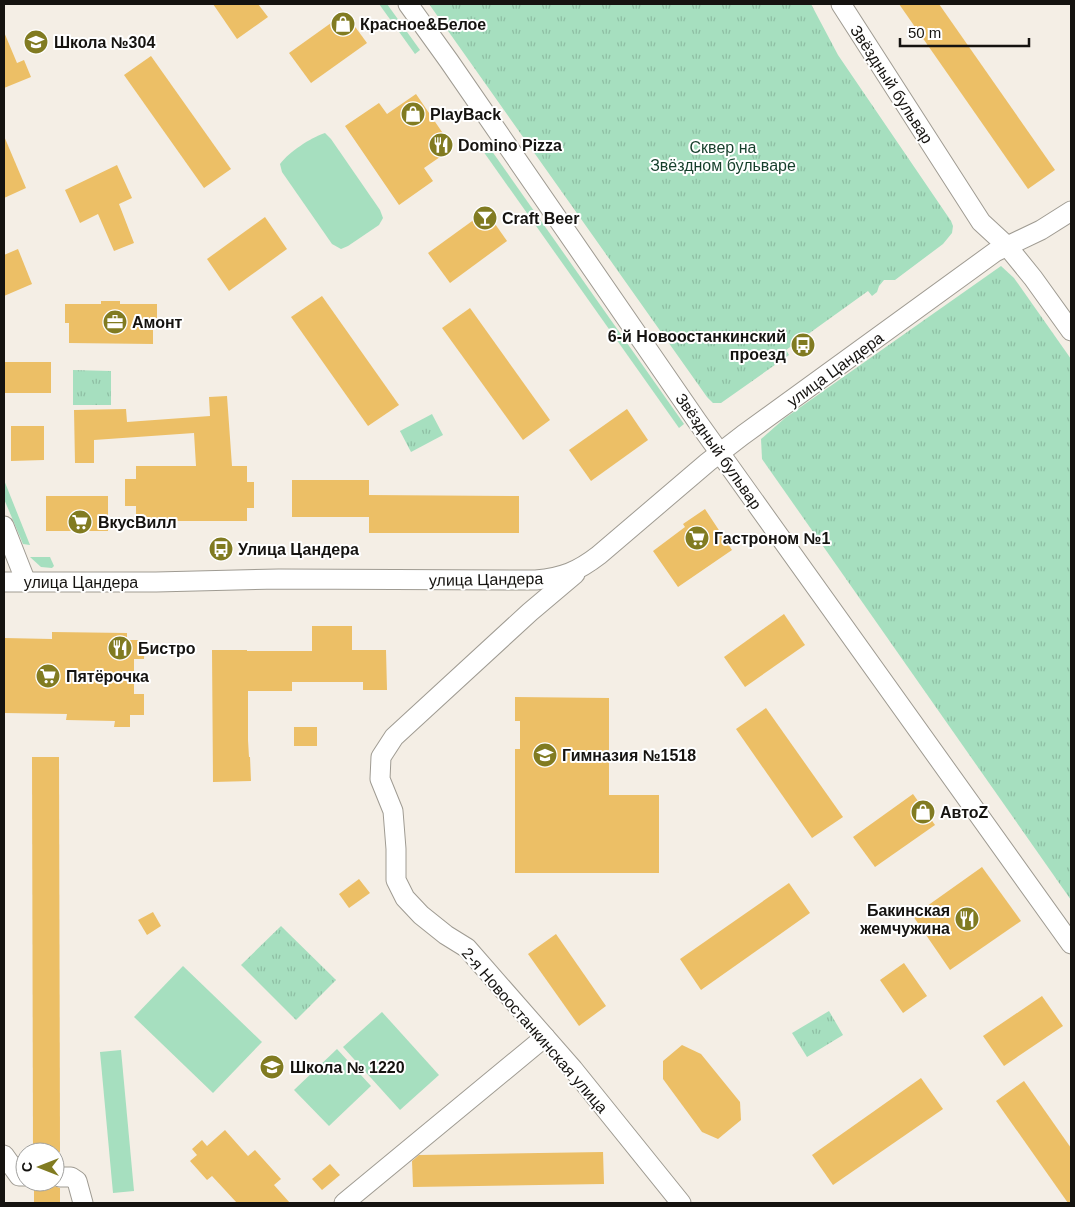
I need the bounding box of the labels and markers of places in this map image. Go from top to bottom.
shop icon: Красное&Белое [330,11,356,37]
place label: Красное&Белое [360,16,486,33]
school or university icon: Школа №304 [23,29,49,55]
place label: Школа №304 [54,34,155,51]
shop icon: PlayBack [400,101,426,127]
place label: PlayBack [430,106,501,123]
restaurant icon: Domino Pizza [428,132,454,158]
place label: Domino Pizza [458,137,562,154]
bar icon: Craft Beer [472,205,498,231]
place label: Craft Beer [502,210,579,227]
office icon: Амонт [102,309,128,335]
place label: Амонт [132,314,183,331]
place label: 6-й Новоостанкинский проезд [608,328,786,363]
bus stop icon: 6-й Новоостанкинский проезд [790,332,816,358]
supermarket icon: ВкусВилл [67,509,93,535]
place label: ВкусВилл [98,514,177,531]
supermarket icon: Гастроном №1 [684,525,710,551]
place label: Гастроном №1 [714,530,830,547]
bus stop icon: Улица Цандера [208,536,234,562]
place label: Улица Цандера [238,541,359,558]
restaurant icon: Бистро [107,635,133,661]
place label: Бистро [138,640,196,657]
supermarket icon: Пятёрочка [35,663,61,689]
place label: Пятёрочка [66,668,149,685]
school or university icon: Гимназия №1518 [532,742,558,768]
place label: Гимназия №1518 [562,747,696,764]
shop icon: АвтоZ [910,799,936,825]
place label: АвтоZ [940,804,989,821]
place label: Бакинская жемчужина [859,902,950,937]
restaurant icon: Бакинская жемчужина [954,906,980,932]
school or university icon: Школа № 1220 [259,1054,285,1080]
place label: Школа № 1220 [290,1059,405,1076]

